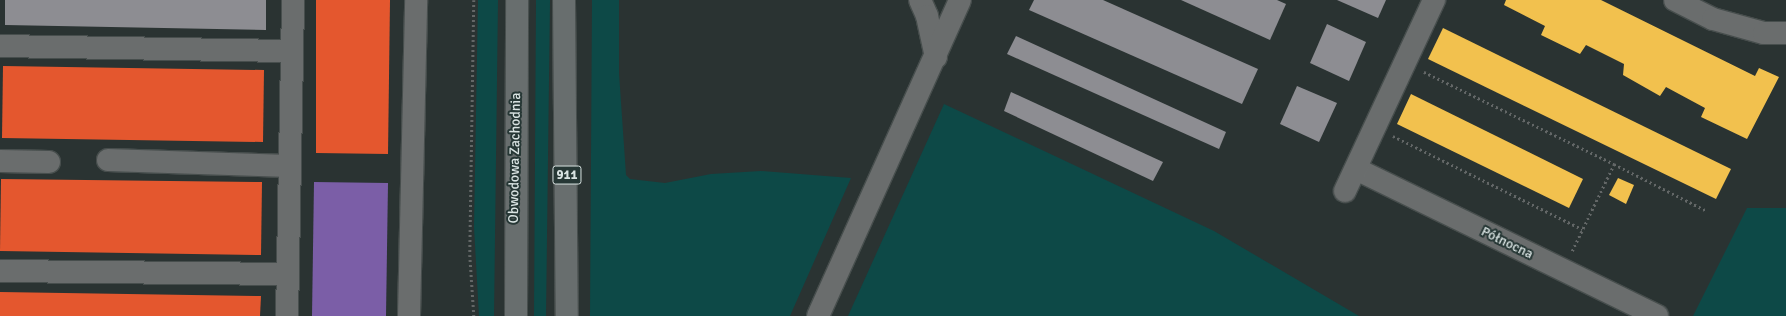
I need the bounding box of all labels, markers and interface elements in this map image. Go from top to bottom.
street label: Obwodowa Zachodnia [505,93,525,223]
road number: 911 [552,164,582,186]
street label: Północna [1478,223,1536,263]

